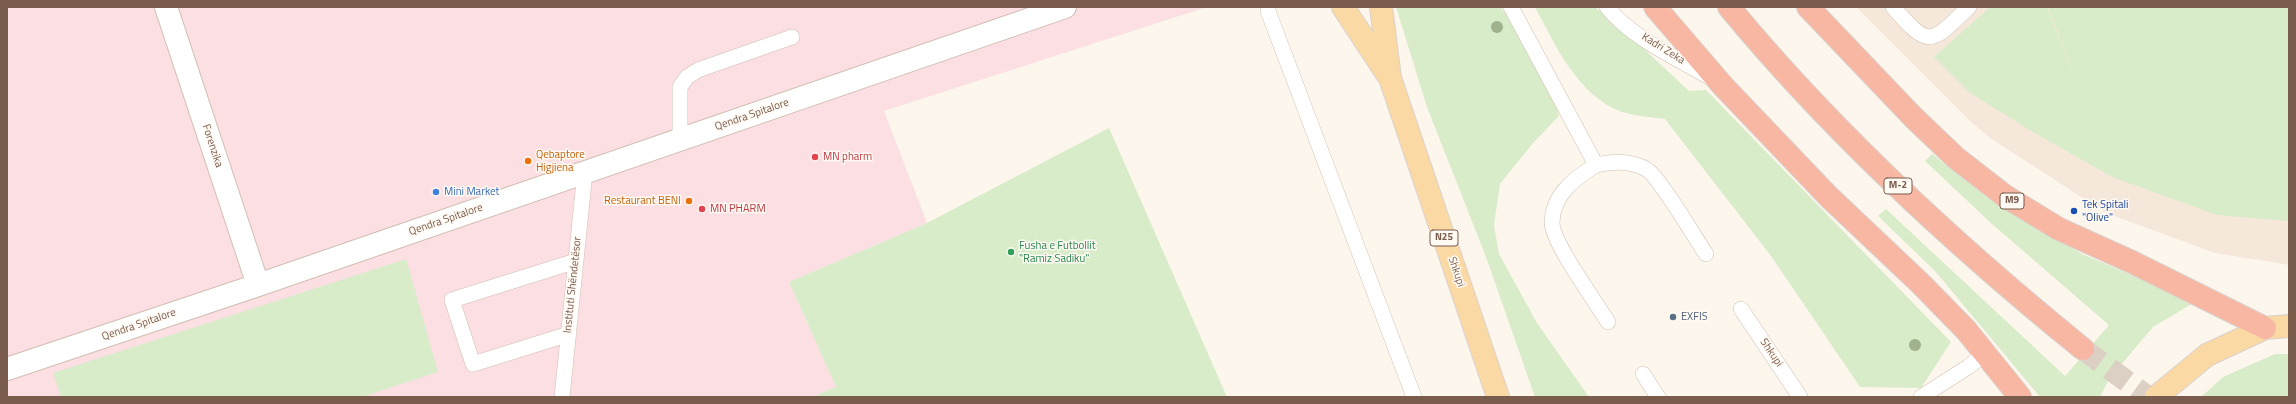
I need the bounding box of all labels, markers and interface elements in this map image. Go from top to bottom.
street label: Kadri Zeka [1639,31,1687,67]
street label: Qendra Spitalore [713,96,791,134]
street label: Forenzika [199,123,225,169]
place label: Qebaptore Higjiena [536,148,585,174]
place label: MN pharm [823,150,872,164]
marker: MN pharm [810,152,820,162]
marker: Qebaptore Higjiena [523,156,533,166]
road number: M-2 [1884,178,1912,194]
place label: Mini Market [444,185,499,199]
marker: Mini Market [431,187,441,197]
road number: M9 [2000,193,2024,209]
place label: Restaurant BENI [604,194,681,208]
marker: Restaurant BENI [684,196,694,206]
place label: Tek Spitali "Olive" [2082,198,2129,224]
street label: Qendra Spitalore [407,201,485,239]
place label: MN PHARM [710,202,766,216]
marker: MN PHARM [697,204,707,214]
marker: Tek Spitali "Olive" [2069,206,2079,216]
road number: N25 [1430,230,1458,246]
street label: Instituti Shëndetësor [561,236,585,334]
place label: Fusha e Futbollit "Ramiz Sadiku" [1019,239,1096,265]
marker: Fusha e Futbollit "Ramiz Sadiku" [1006,247,1016,257]
street label: Shkupi [1445,255,1467,289]
street label: Qendra Spitalore [100,306,178,344]
place label: EXFIS [1681,310,1708,324]
marker: EXFIS [1668,312,1678,322]
street label: Shkupi [1757,336,1785,370]

